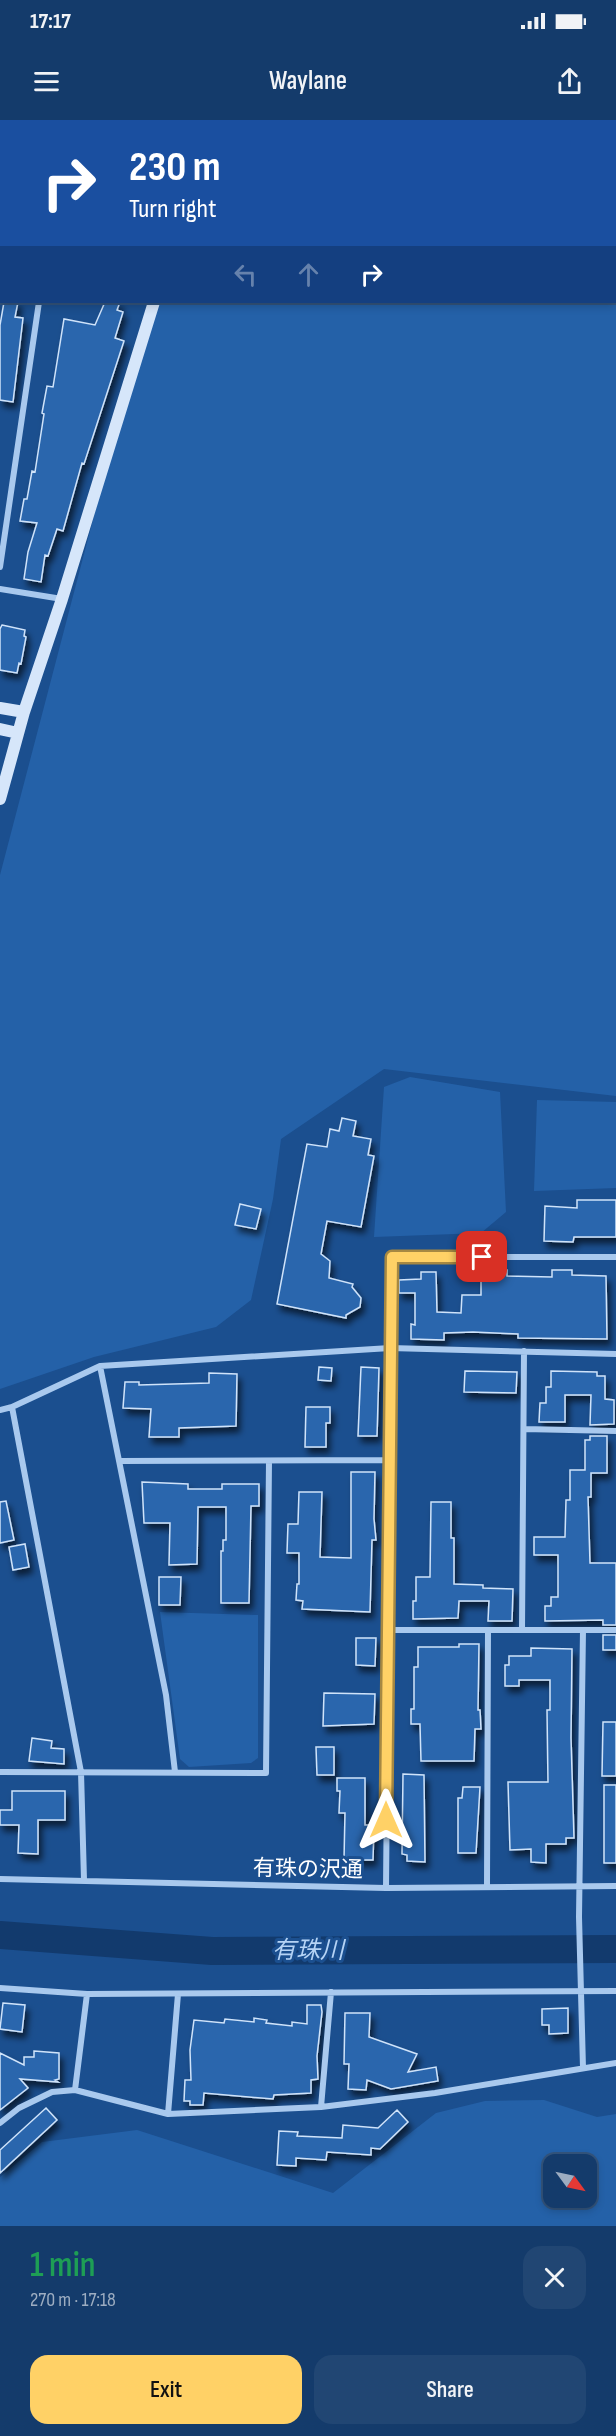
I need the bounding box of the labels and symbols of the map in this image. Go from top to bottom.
pin [456,1231,507,1282]
position arrow [354,1788,418,1852]
street label: 有珠の沢通 [253,1855,363,1884]
water label: 有珠川 [272,1936,347,1965]
north arrow [543,2154,597,2208]

